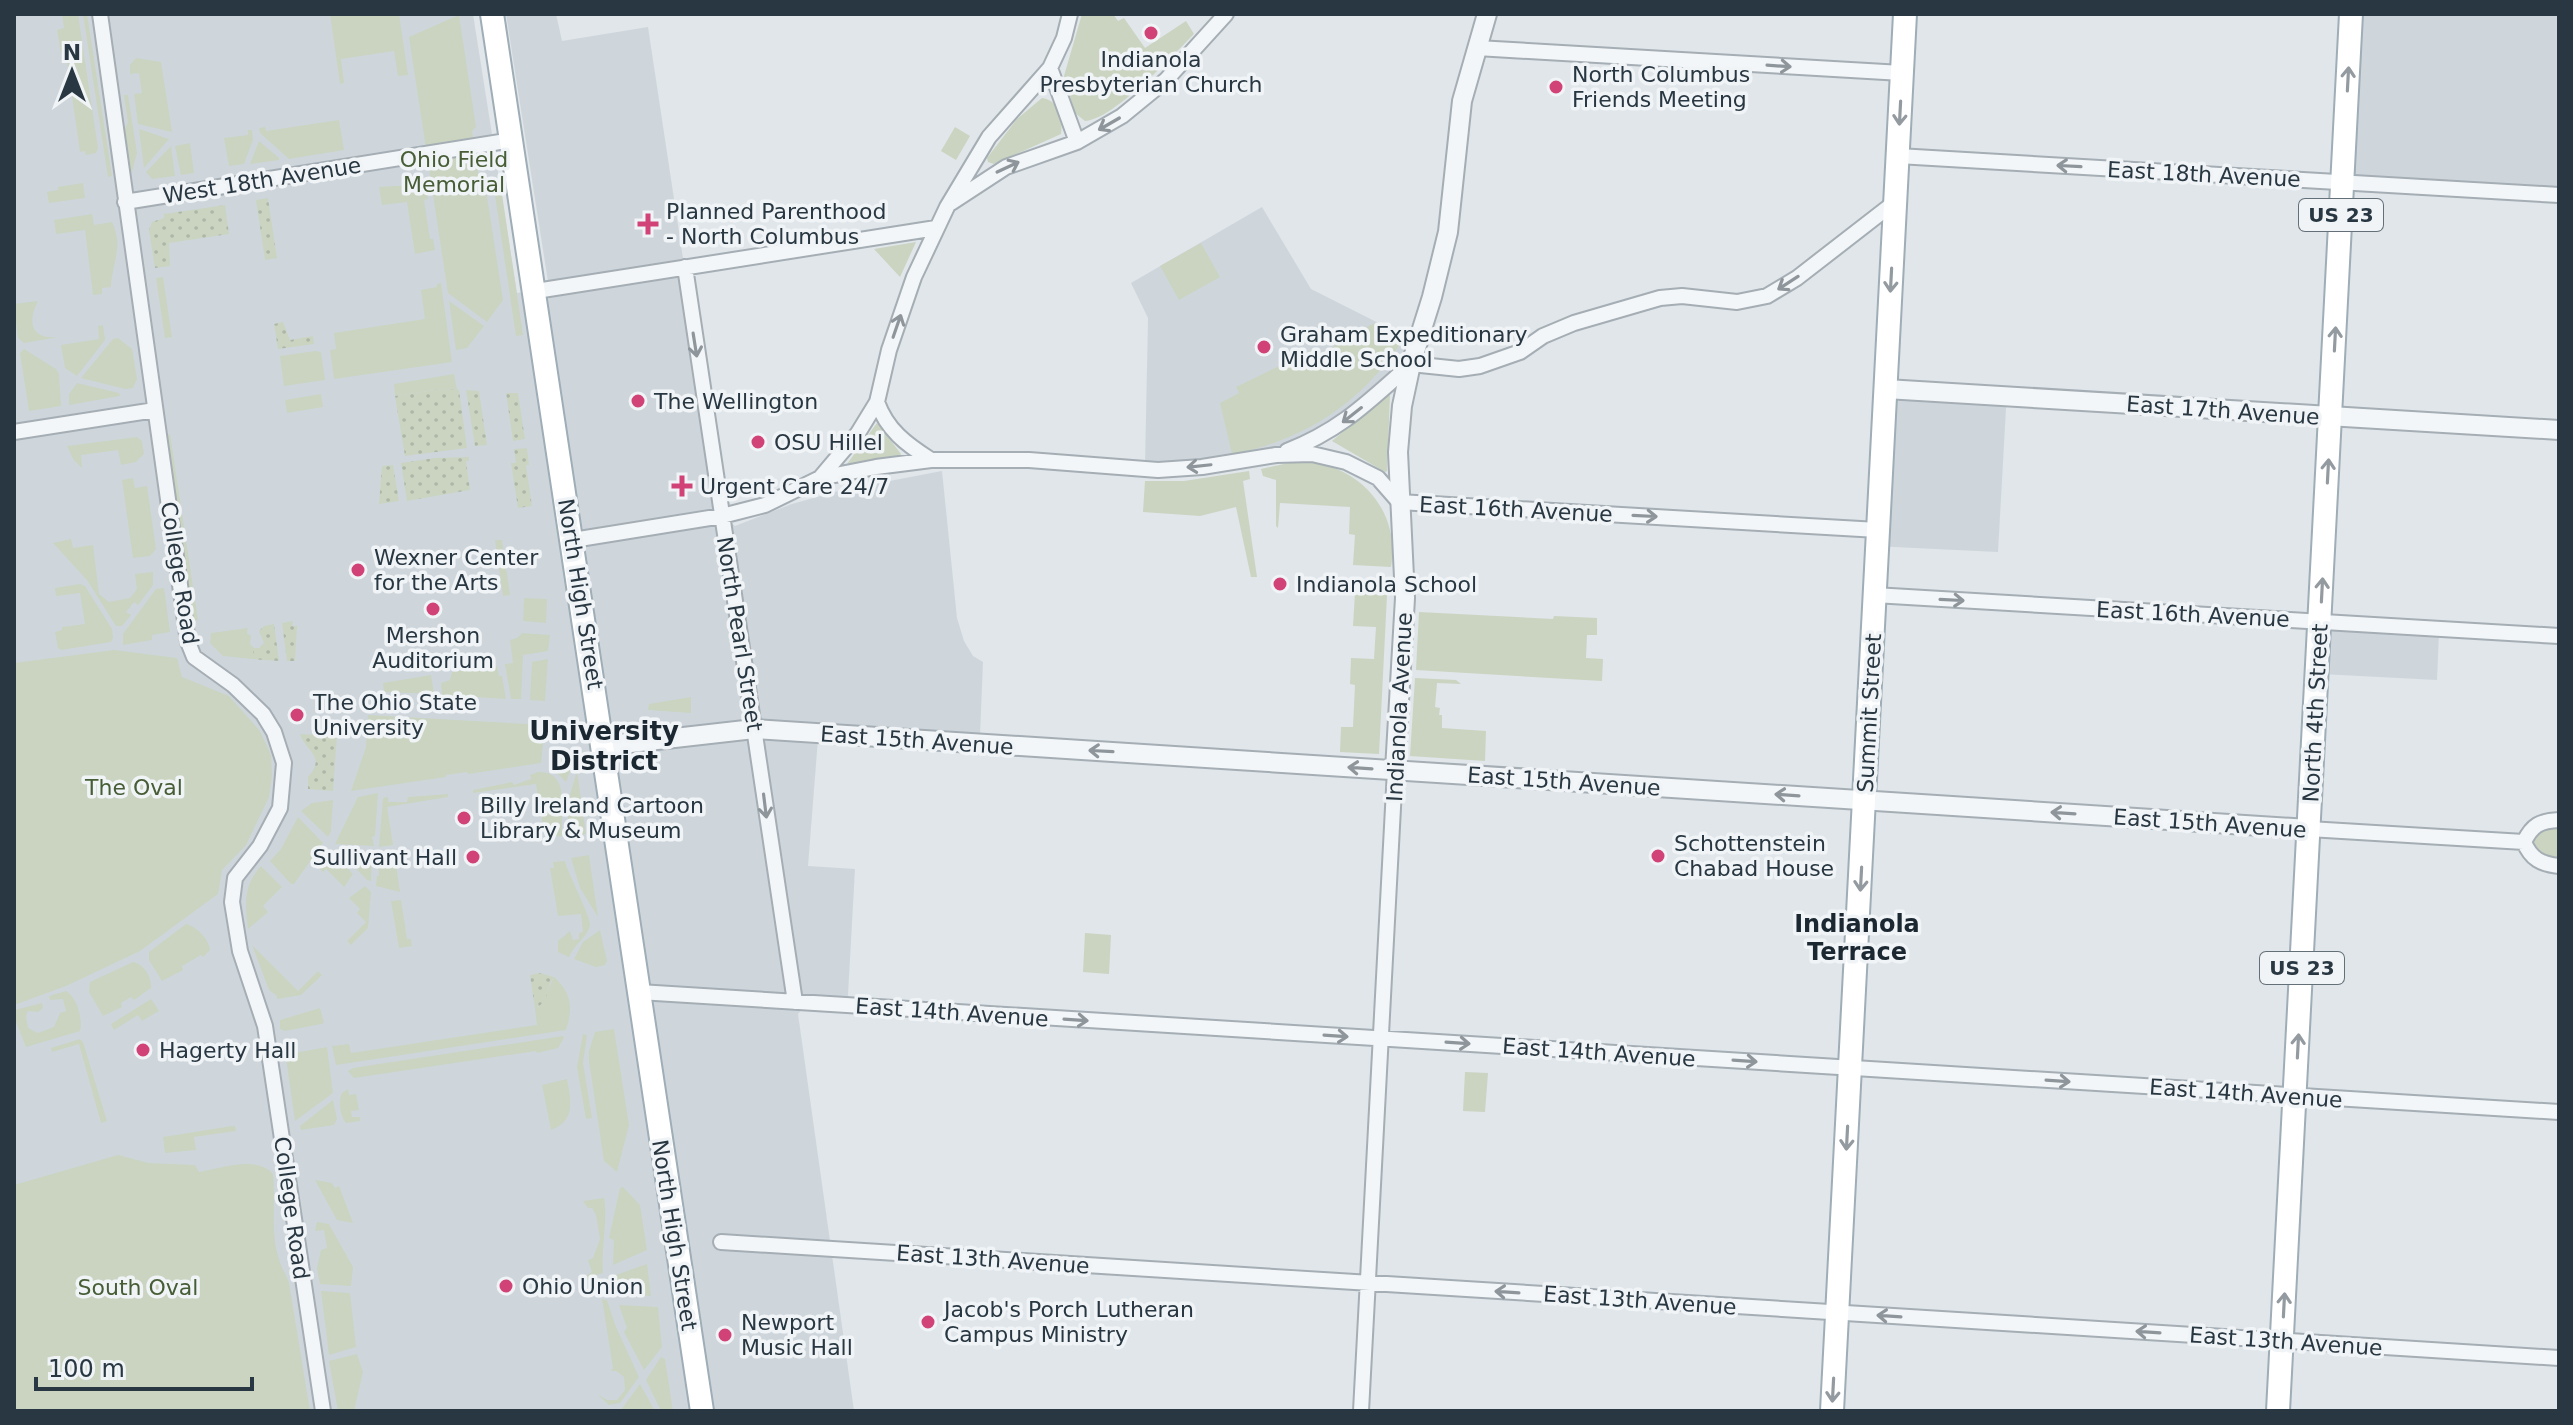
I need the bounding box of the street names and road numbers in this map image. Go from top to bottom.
street label: West 18th Avenue [161,152,363,209]
street label: East 18th Avenue [2107,157,2301,192]
road number: US 23 [2299,199,2383,231]
street label: East 17th Avenue [2125,391,2320,430]
street label: East 16th Avenue [1419,492,1613,527]
street label: North High Street [553,497,608,692]
street label: College Road [156,500,203,646]
street label: North Pearl Street [712,535,767,734]
street label: East 16th Avenue [2096,597,2290,632]
street label: Indianola Avenue [1382,612,1417,802]
street label: North 4th Street [2298,623,2333,803]
street label: Summit Street [1853,632,1886,793]
street label: East 15th Avenue [819,721,1014,760]
street label: East 15th Avenue [1466,762,1661,801]
street label: East 15th Avenue [2112,804,2307,843]
road number: US 23 [2260,952,2344,984]
street label: East 14th Avenue [854,993,1049,1032]
street label: East 14th Avenue [1501,1033,1696,1072]
street label: East 14th Avenue [2148,1074,2343,1113]
street label: College Road [269,1135,314,1281]
street label: North High Street [647,1138,702,1333]
street label: East 13th Avenue [895,1240,1090,1279]
street label: East 13th Avenue [1542,1281,1737,1320]
street label: East 13th Avenue [2188,1322,2383,1361]

